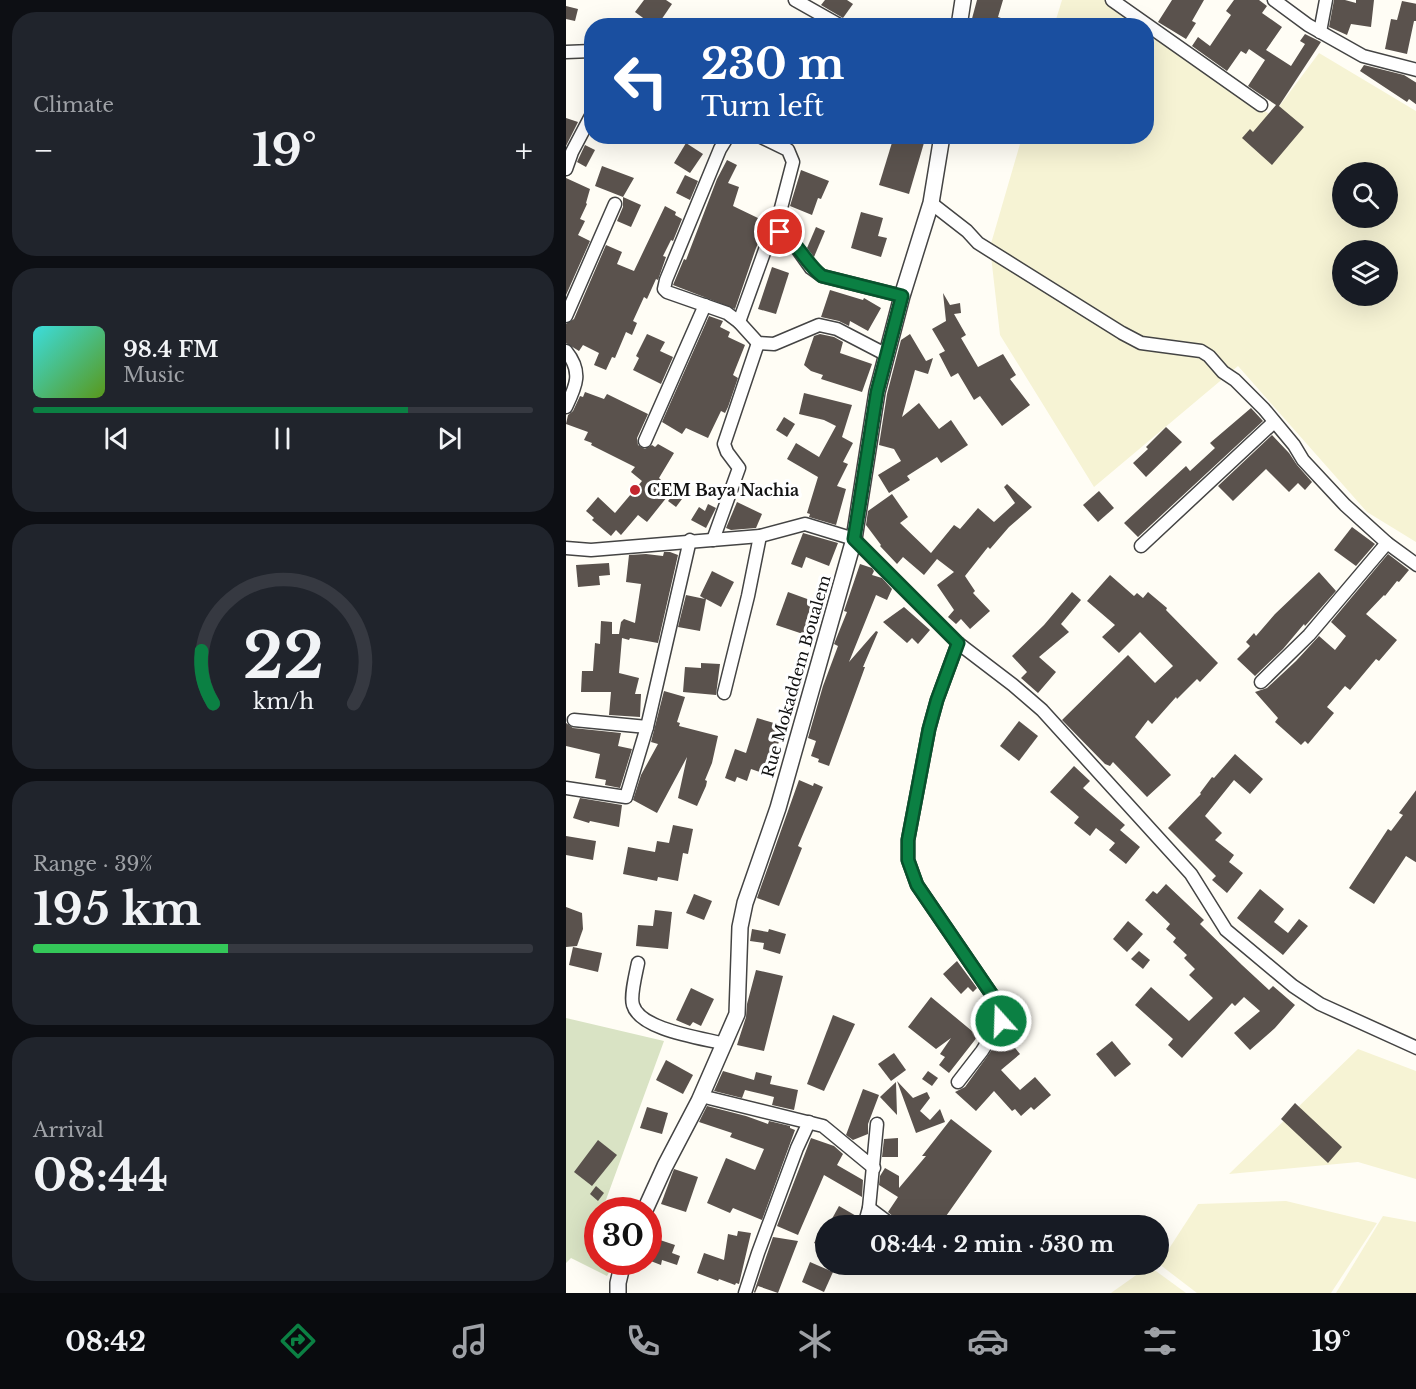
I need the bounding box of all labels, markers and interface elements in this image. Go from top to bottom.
text: 230 m [701,38,844,90]
icon: left [602,42,680,120]
text: Turn left [701,90,824,123]
text: Climate [33,93,114,117]
text: 19° [252,122,317,178]
text: − [33,130,54,171]
text: + [515,130,533,171]
map controls [1332,162,1398,306]
button: search [1332,162,1398,228]
pin [754,206,805,257]
icon: arrive [763,215,796,248]
button: layers [1332,240,1398,306]
text: 98.4 FM [123,336,218,363]
text: Music [123,363,184,387]
icon: previous [100,422,133,455]
icon: pause [266,422,299,455]
icon: next [433,422,466,455]
place label: CEM Baya Nachia [647,480,799,500]
marker: CEM Baya Nachia [628,483,642,497]
street label: Rue Mokaddem Boualem [757,572,835,780]
text: 22 [242,617,324,695]
text: km/h [253,688,314,715]
text: Range · 39% [33,852,153,876]
text: 195 km [33,881,201,937]
position arrow [969,989,1033,1053]
text: Arrival [33,1118,104,1142]
text: 08:44 [33,1147,168,1203]
speed limit sign: 30 [584,1197,662,1275]
text: 08:44 · 2 min · 530 m [870,1231,1114,1258]
icon: directions [277,1320,319,1362]
icon: music [449,1320,491,1362]
icon: phone [622,1320,664,1362]
icon: climate [794,1320,836,1362]
icon: car [967,1320,1009,1362]
icon: filters [1139,1320,1181,1362]
text: 08:42 [65,1325,146,1358]
text: 19° [1312,1325,1351,1358]

